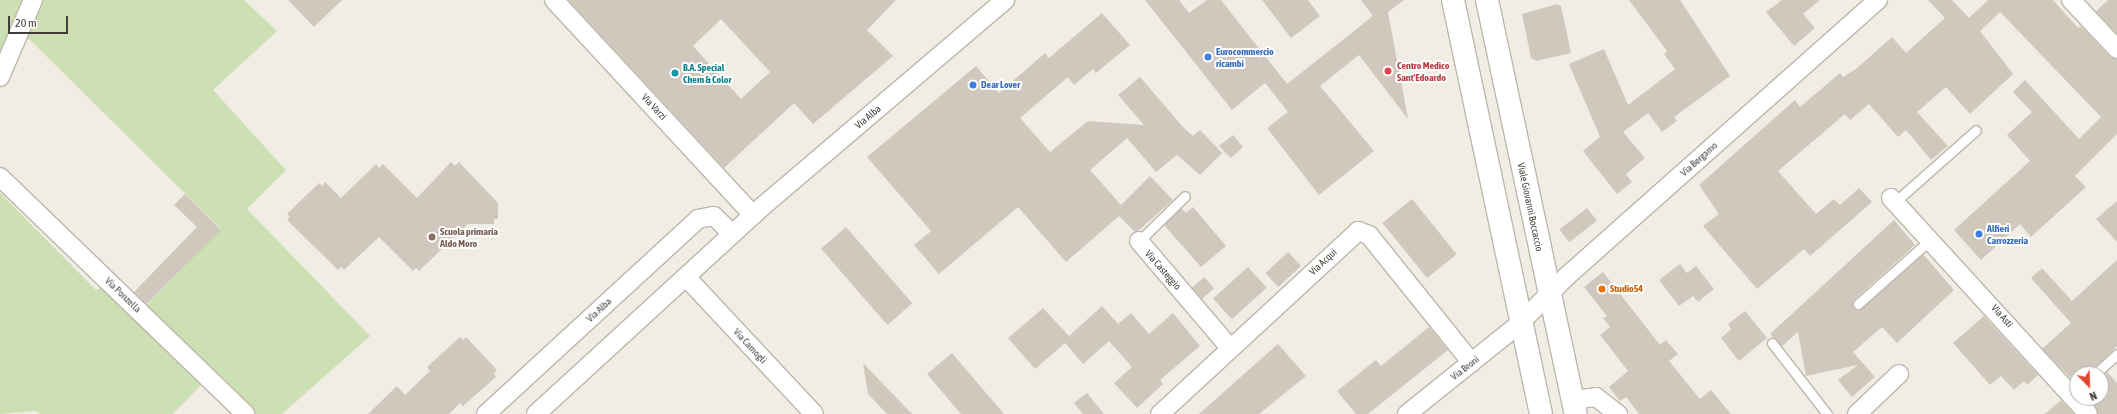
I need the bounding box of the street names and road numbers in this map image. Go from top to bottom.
street label: Via Varzi [639,91,669,123]
street label: Via Alba [853,103,883,131]
street label: Via Bergamo [1678,139,1720,179]
street label: Viale Giovanni Boccaccio [1515,162,1545,252]
street label: Via Acqui [1307,246,1339,278]
street label: Via Casteggio [1143,248,1183,292]
street label: Via Ponzella [102,275,144,315]
street label: Via Alba [584,295,614,325]
street label: Via Asti [1989,302,2015,330]
street label: Via Camogli [731,326,769,366]
street label: Via Broni [1448,353,1482,383]

